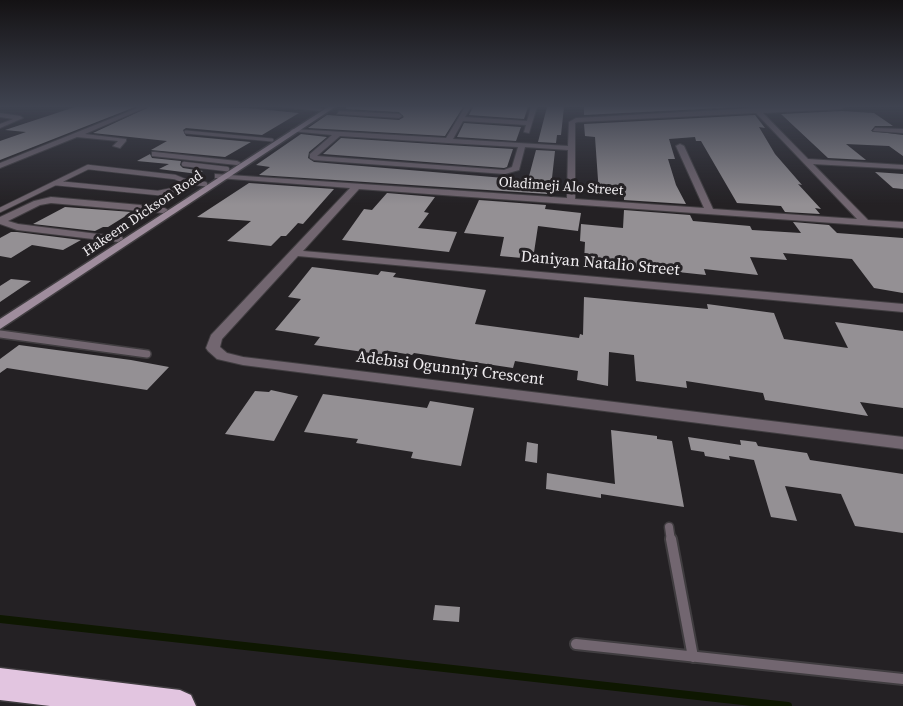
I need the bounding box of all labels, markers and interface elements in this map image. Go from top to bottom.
street label: Hakeem Dickson Road [80,168,206,260]
street label: Oladimeji Alo Street [498,174,624,200]
street label: Daniyan Natalio Street [520,247,680,281]
street label: Adebisi Ogunniyi Crescent [355,348,545,390]

